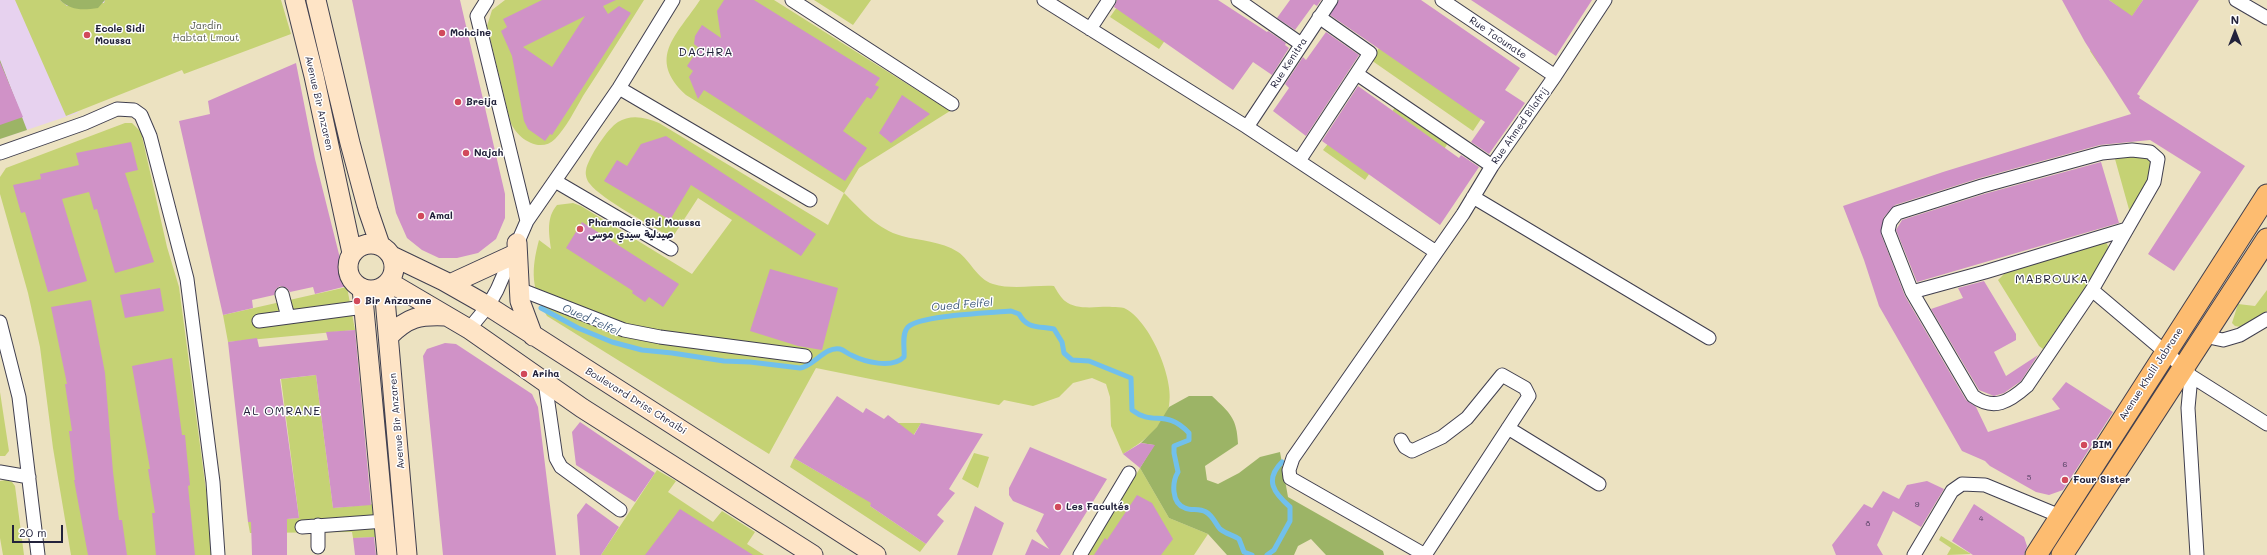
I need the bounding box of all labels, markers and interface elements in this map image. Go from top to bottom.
north arrow [2215,12,2255,52]
text: N [2231,12,2239,27]
street label: Rue Taounate [1467,14,1529,62]
park label: Jardin Habtat Lmout [173,20,239,44]
place label: Ecole Sidi Moussa [95,23,145,46]
place label: Mohcine [450,27,491,39]
marker: Mohcine [437,28,447,38]
marker: Ecole Sidi Moussa [82,30,92,40]
street label: Rue Kenitra [1268,36,1310,90]
district label: DACHRA [679,45,733,59]
street label: Avenue Bir Anzaren [302,55,336,151]
street label: Rue Ahmed Bilafrij [1489,85,1551,167]
place label: Breija [466,96,497,108]
marker: Breija [453,97,463,107]
place label: Najah [474,147,503,159]
marker: Najah [461,148,471,158]
place label: Amal [429,210,453,222]
marker: Amal [416,211,426,221]
place label: Pharmacie Sid Moussa صيدلية سيدي موسى [588,217,701,240]
marker: Pharmacie Sid Moussa صيدلية سيدي موسى [575,224,585,234]
district label: MABROUKA [2015,272,2089,286]
place label: Bir Anzarane [365,295,431,307]
marker: Bir Anzarane [352,296,362,306]
water label: Oued Felfel [931,296,993,314]
water label: Oued Felfel [560,301,622,339]
street label: Avenue Khalil Jabrane [2117,325,2185,423]
street label: Boulevard Driss Chraibi [583,365,689,437]
place label: Ariha [532,368,560,380]
marker: Ariha [519,369,529,379]
street label: Avenue Bir Anzaren [387,373,407,469]
district label: AL OMRANE [243,404,321,418]
place label: BIM [2092,439,2112,451]
marker: BIM [2079,440,2089,450]
house number: 6 [2063,460,2067,470]
house number: 5 [2027,473,2031,483]
place label: Four Sister [2073,474,2130,486]
marker: Four Sister [2060,475,2070,485]
house number: 9 [1915,500,1919,510]
place label: Les Facultés [1066,501,1129,513]
marker: Les Facultés [1053,502,1063,512]
house number: 4 [1979,514,1983,524]
scale bar [14,517,65,543]
house number: 8 [1866,519,1870,529]
text: 20 m [19,524,47,540]

